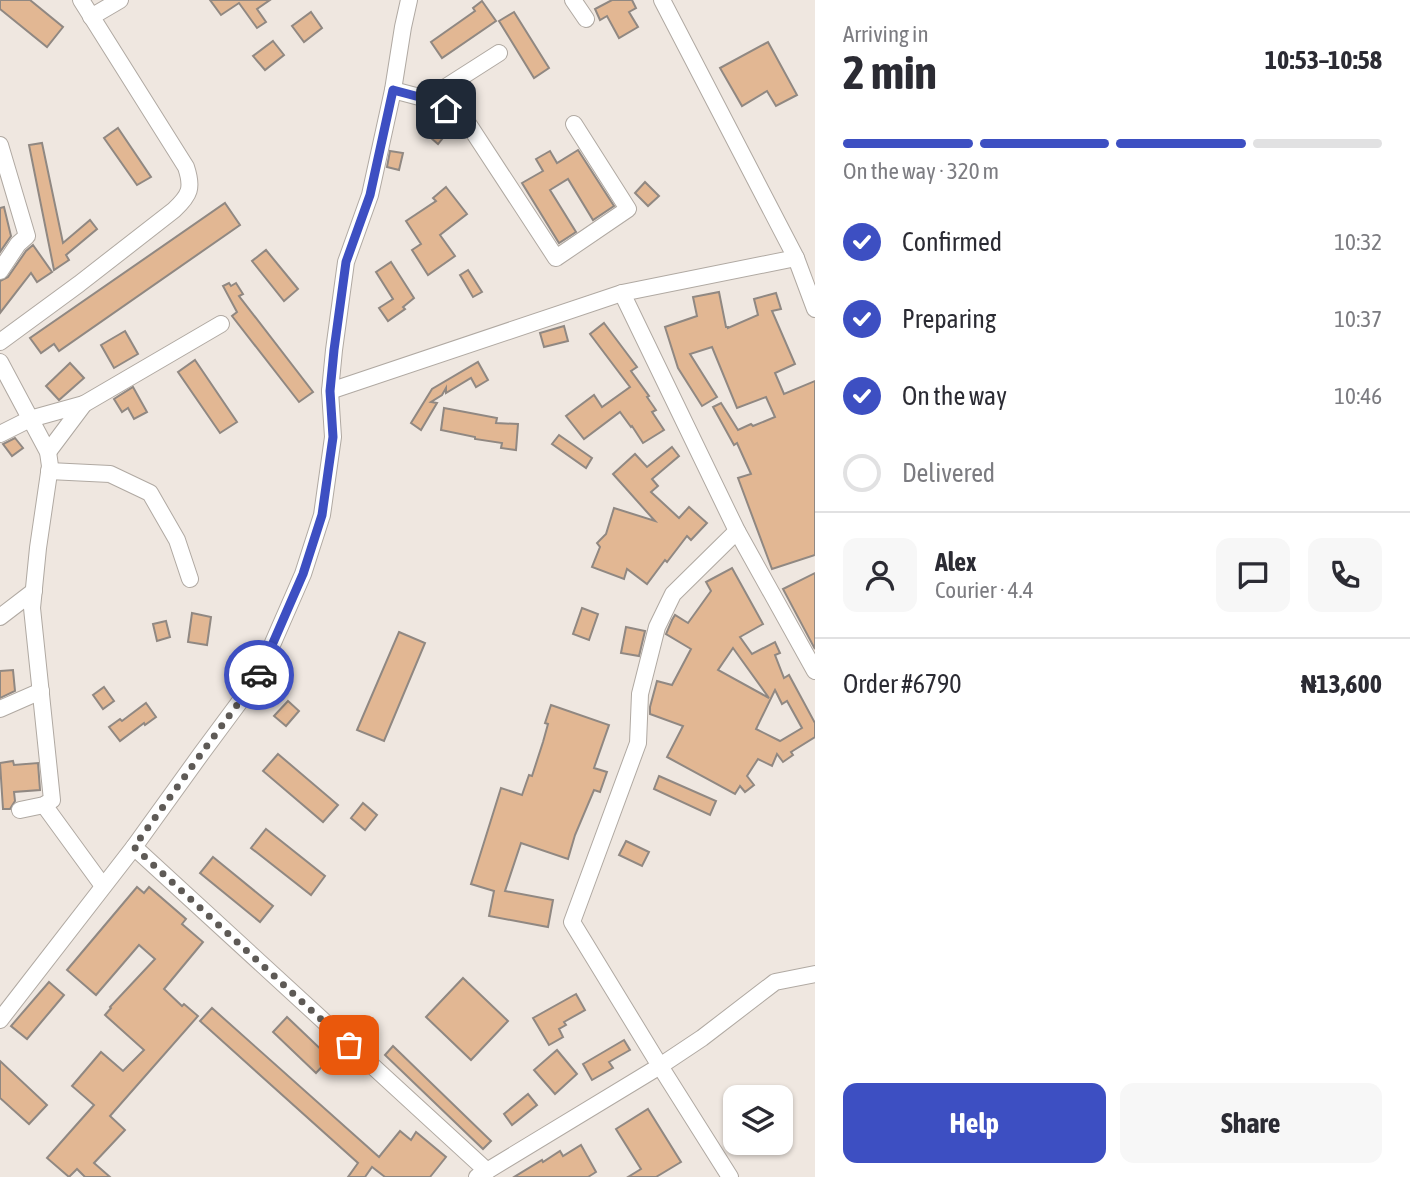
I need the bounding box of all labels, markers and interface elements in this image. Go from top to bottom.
text: Arriving in [843,21,929,47]
text: 10:53–10:58 [1265,45,1382,75]
text: 2 min [843,46,937,99]
pin [416,79,476,139]
icon: home [427,90,465,128]
text: On the way · 320 m [843,158,999,184]
icon: check [843,223,881,261]
text: Confirmed [902,227,1002,257]
text: 10:32 [1334,229,1382,255]
icon: check [843,300,881,338]
text: Preparing [902,304,996,334]
text: 10:37 [1334,306,1382,332]
icon: check [843,377,881,415]
text: On the way [902,381,1007,411]
text: 10:46 [1334,383,1382,409]
text: Delivered [902,458,995,488]
button: person [843,538,917,612]
button: chat [1216,538,1290,612]
button: phone [1308,538,1382,612]
text: Alex [935,547,976,577]
text: Courier · 4.4 [935,577,1034,603]
courier [224,640,294,710]
icon: car [240,656,278,694]
text: Order #6790 [843,669,962,699]
text: ₦13,600 [1301,669,1382,699]
pin [319,1015,379,1075]
icon: bag [330,1026,368,1064]
button: Help [843,1083,1106,1163]
button: Share [1120,1083,1382,1163]
map controls [723,1085,793,1155]
button: layers [723,1085,793,1155]

